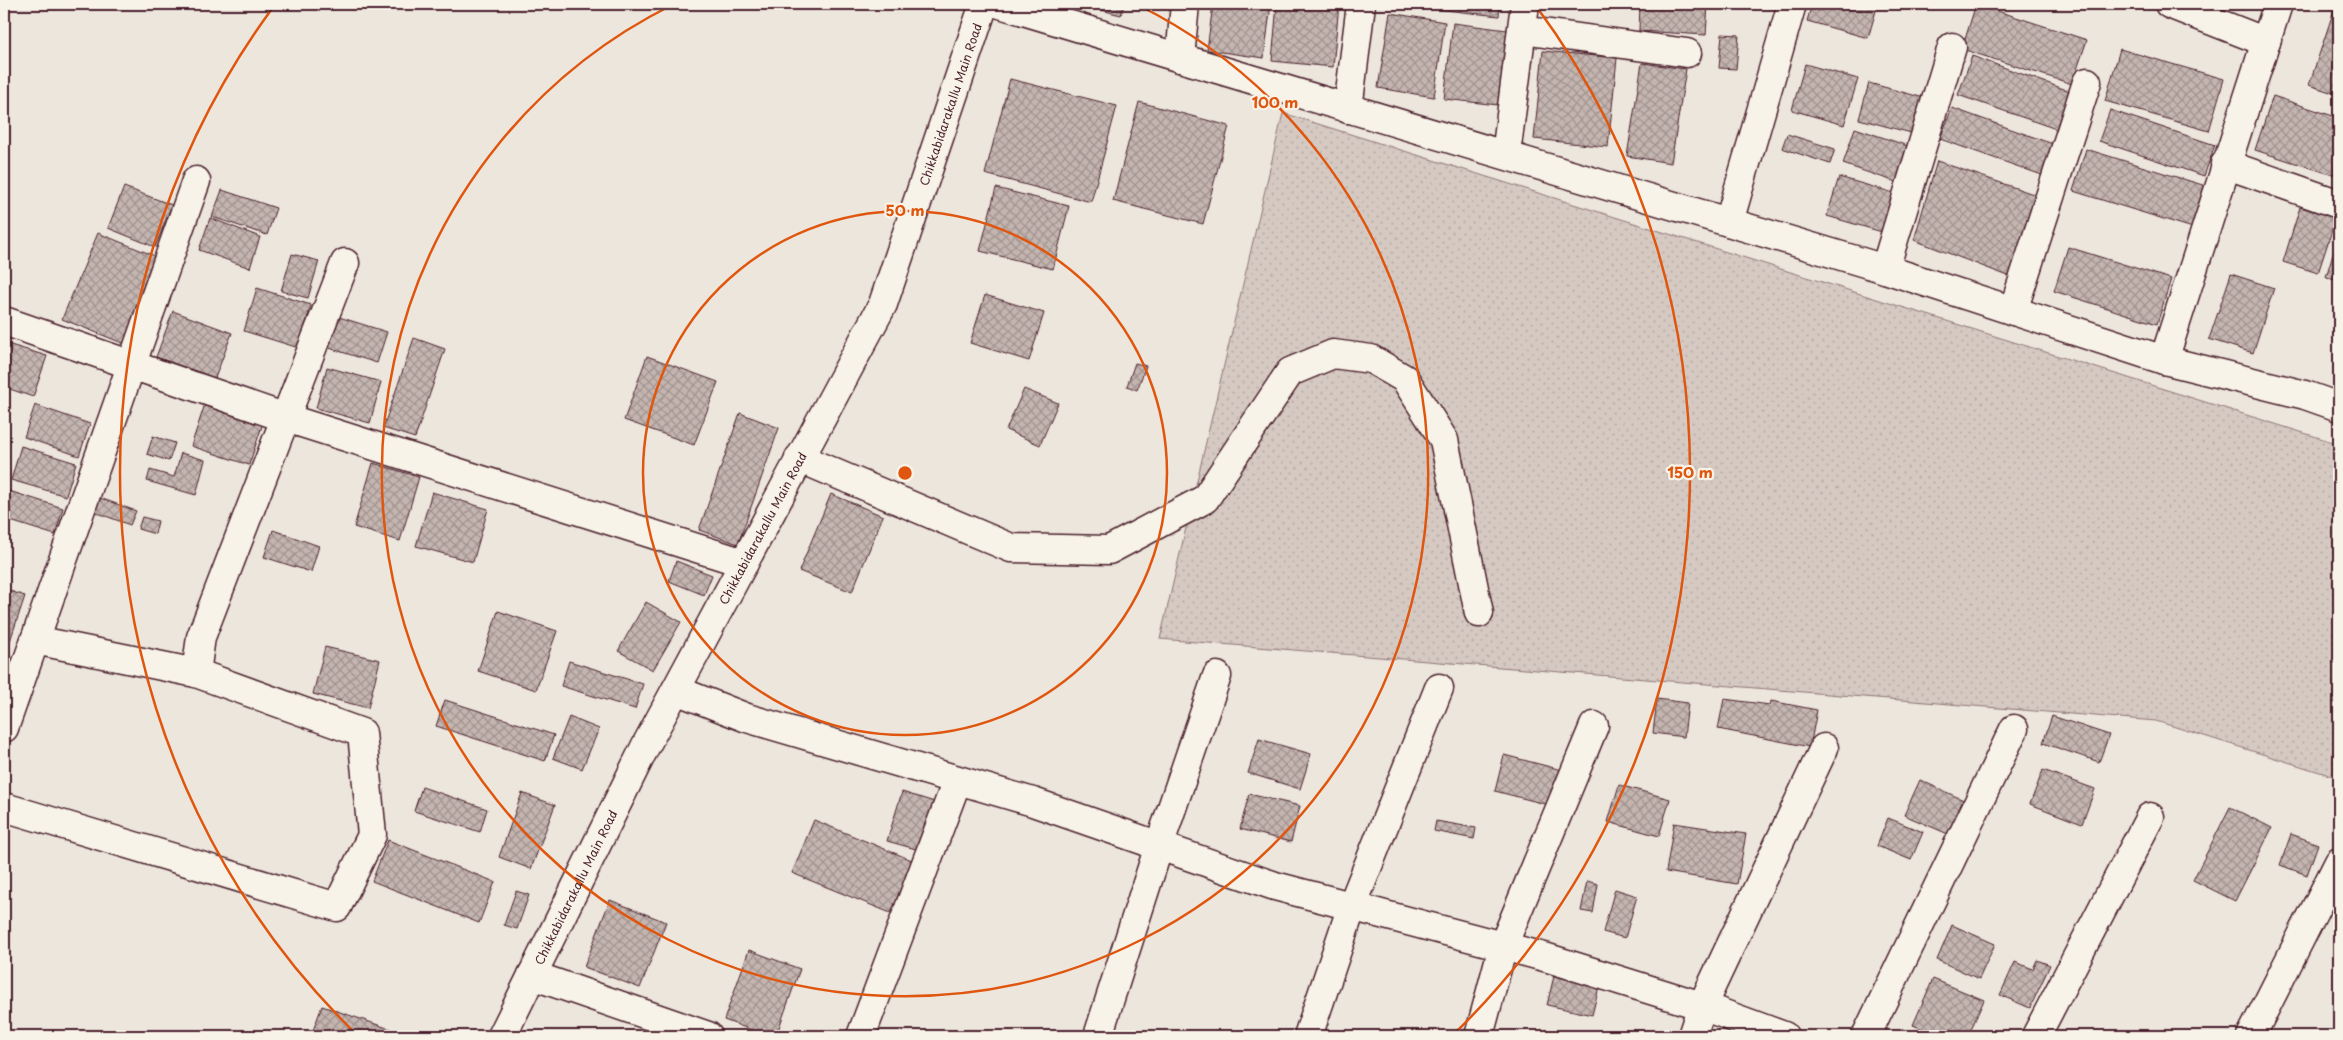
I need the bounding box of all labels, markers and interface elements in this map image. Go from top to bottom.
street label: Chikkabidarakallu Main Road [914,21,986,188]
text: 100 m [1252,90,1298,113]
text: 50 m [886,198,924,221]
street label: Chikkabidarakallu Main Road [714,449,811,608]
text: 150 m [1667,460,1713,483]
centre of rings [896,464,914,482]
street label: Chikkabidarakallu Main Road [530,807,622,968]

